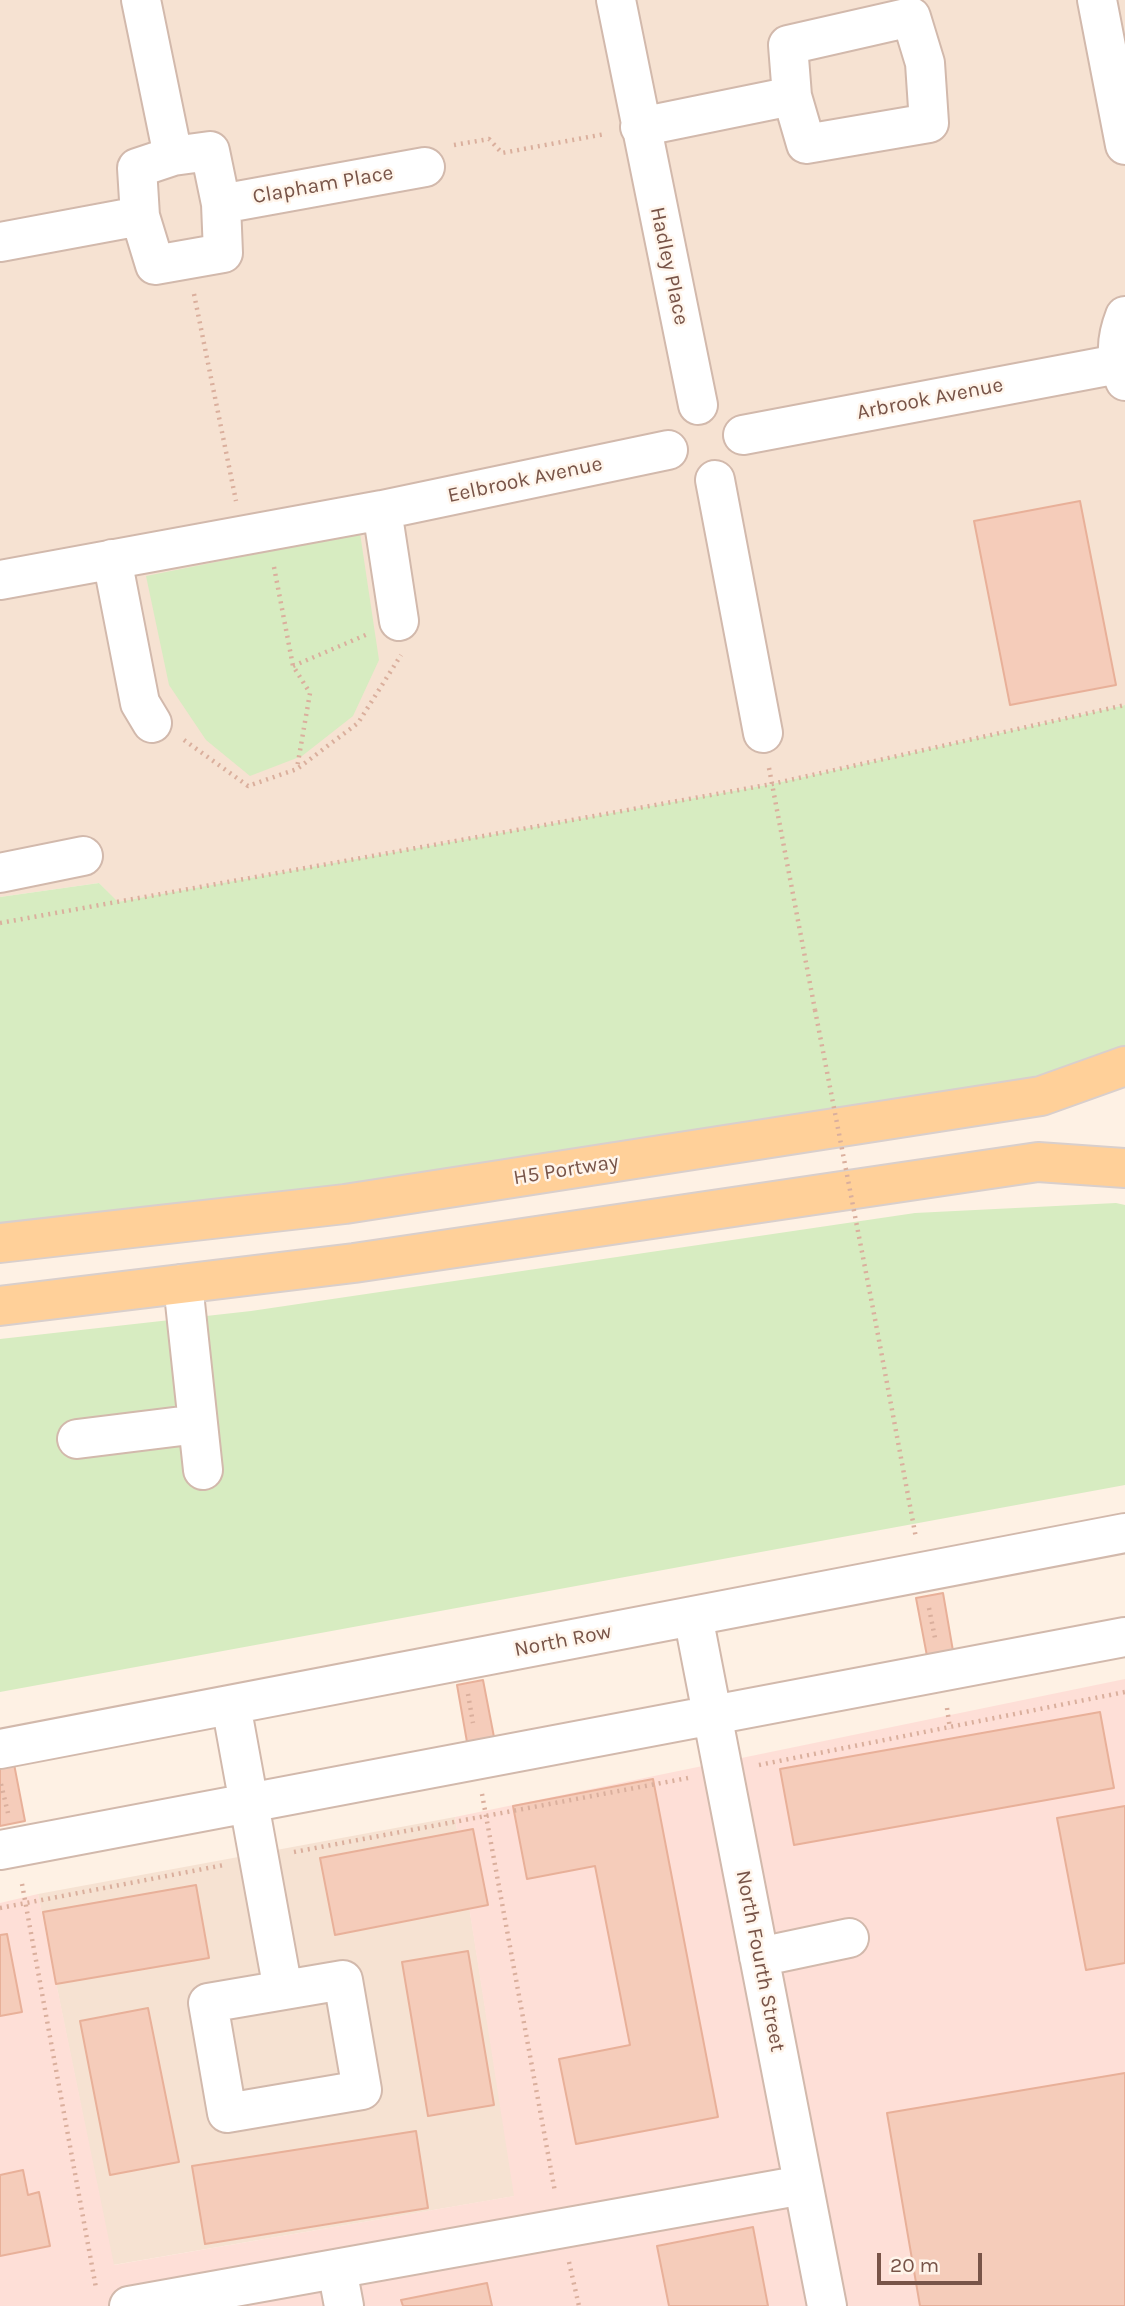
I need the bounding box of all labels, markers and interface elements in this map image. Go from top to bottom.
street label: Clapham Place [251,160,395,210]
street label: Hadley Place [644,205,694,327]
street label: Arbrook Avenue [855,372,1005,426]
street label: Eelbrook Avenue [445,451,605,509]
street label: H5 Portway [512,1149,620,1191]
street label: North Row [512,1619,614,1663]
street label: North Fourth Street [730,1868,790,2054]
scale bar [880,2240,985,2284]
text: 20 m [890,2253,939,2277]

